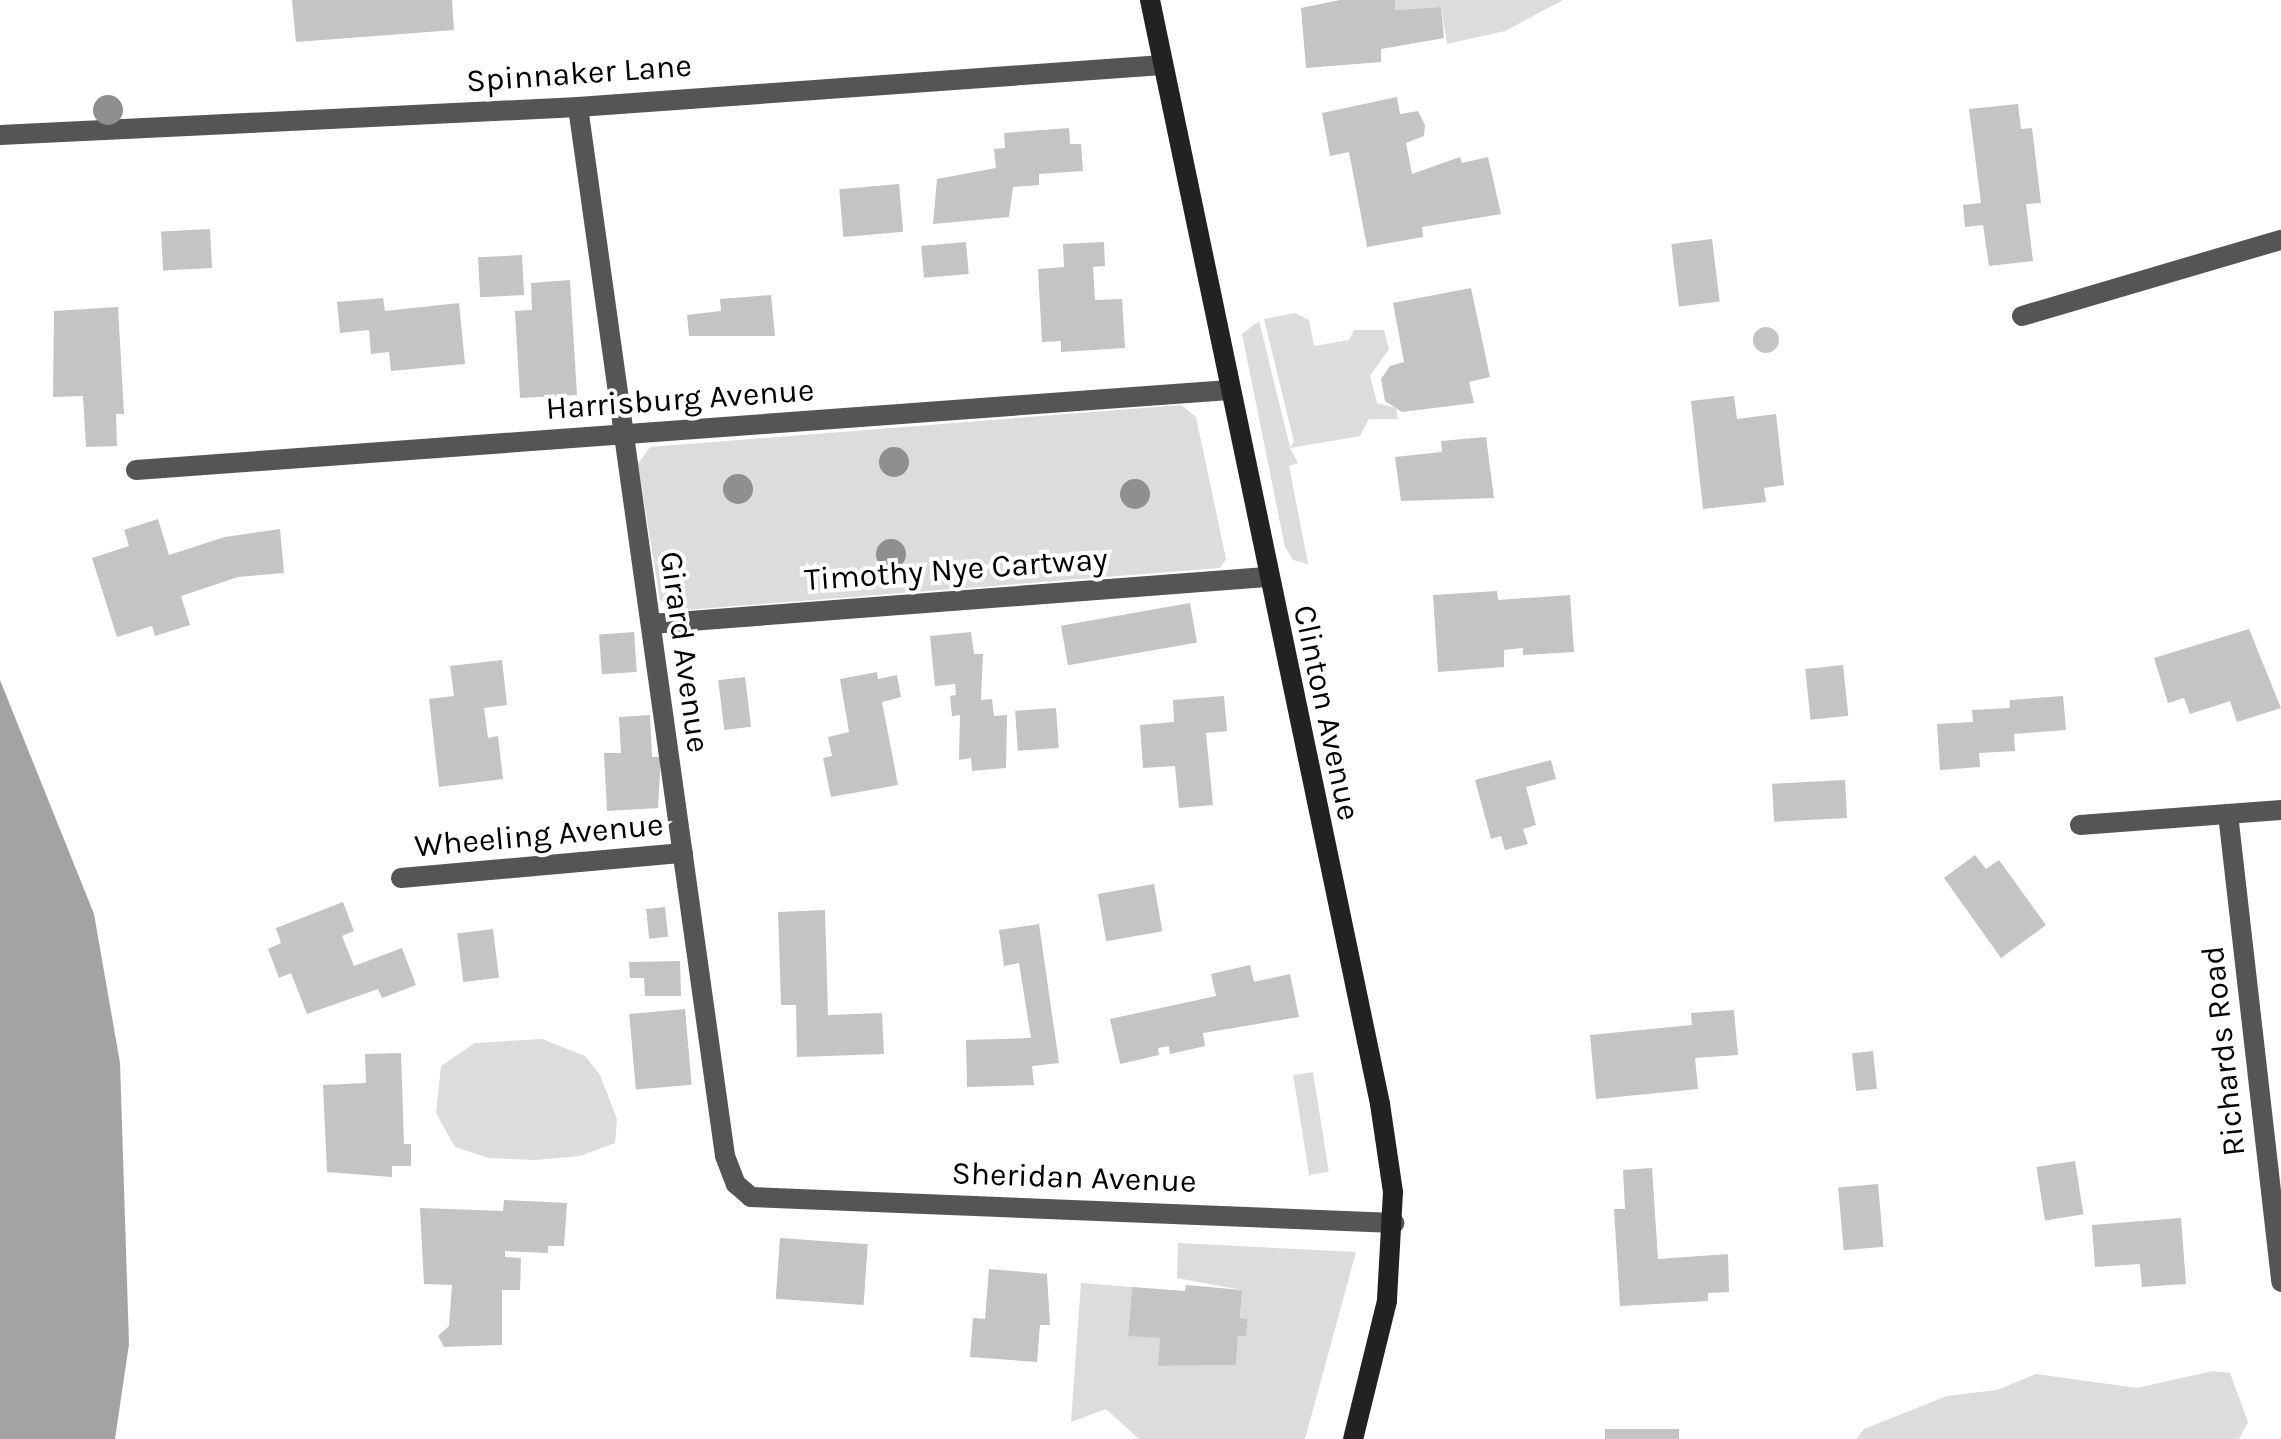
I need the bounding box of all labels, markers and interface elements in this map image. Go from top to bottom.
street label: Spinnaker Lane [465,47,693,101]
street label: Harrisburg Avenue [545,371,815,429]
street label: Timothy Nye Cartway [803,540,1109,600]
street label: Girard Avenue [651,549,717,755]
street label: Clinton Avenue [1284,602,1368,824]
street label: Wheeling Avenue [413,806,665,866]
street label: Richards Road [2194,944,2254,1158]
street label: Sheridan Avenue [951,1155,1197,1201]

